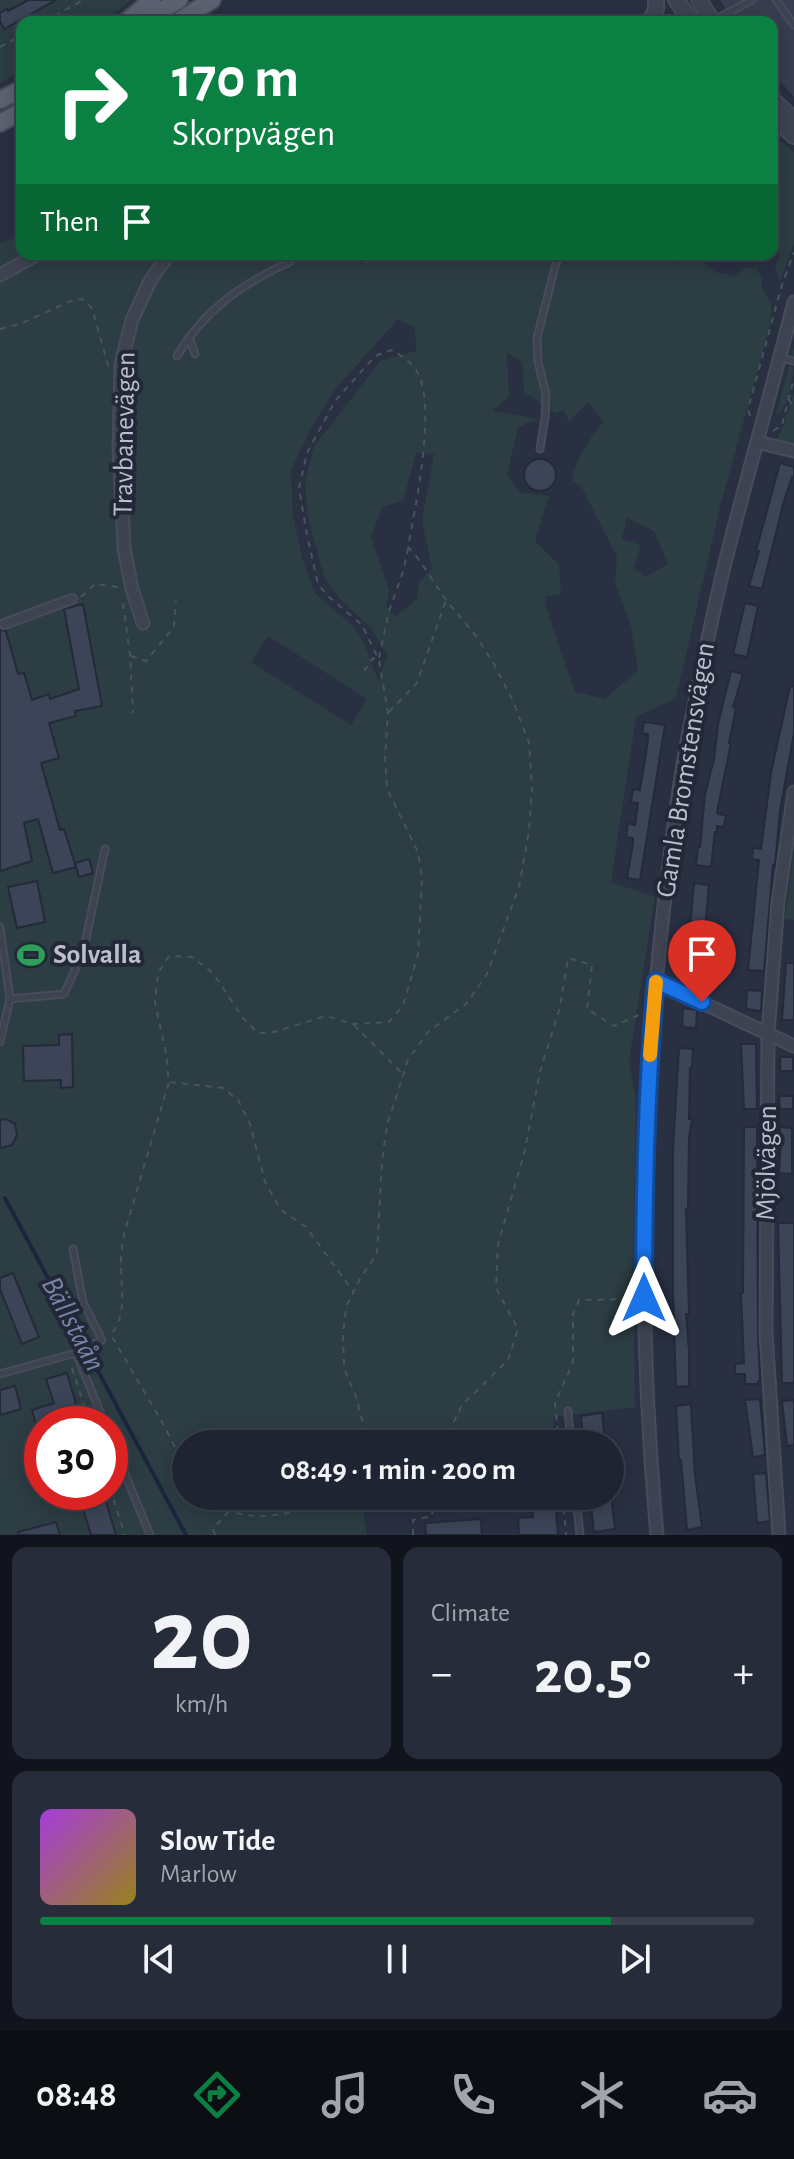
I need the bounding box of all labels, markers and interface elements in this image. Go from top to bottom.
icon: right [40,48,144,152]
text: 170 m [172,51,299,107]
text: Skorpvägen [172,116,335,152]
icon: arrive [115,200,159,244]
text: Then [40,207,99,237]
street label: Travbanevägen [110,351,140,517]
street label: Gamla Bromstensvägen [652,641,720,899]
pin [668,920,736,1002]
icon: arrive [680,932,724,976]
sports icon: Solvalla [16,940,46,970]
place label: Solvalla [53,941,141,969]
street label: Mjölvägen [752,1105,782,1221]
position arrow [602,1256,686,1340]
water label: Bällstaån [36,1272,110,1376]
speed limit sign: 30 [24,1406,128,1510]
text: 08:49 · 1 min · 200 m [280,1455,516,1485]
text: 20 [150,1585,253,1689]
text: Climate [431,1600,510,1626]
text: 20.5° [534,1644,651,1704]
text: − [431,1652,452,1696]
text: + [733,1652,754,1696]
text: km/h [175,1691,228,1717]
text: Slow Tide [160,1826,275,1856]
text: Marlow [160,1861,237,1887]
icon: previous [137,1937,181,1981]
icon: pause [375,1937,419,1981]
icon: next [613,1937,657,1981]
icon: directions [189,2067,245,2123]
icon: music [317,2067,373,2123]
icon: phone [445,2067,501,2123]
icon: climate [574,2067,630,2123]
icon: car [702,2067,758,2123]
text: 08:48 [36,2077,117,2113]

